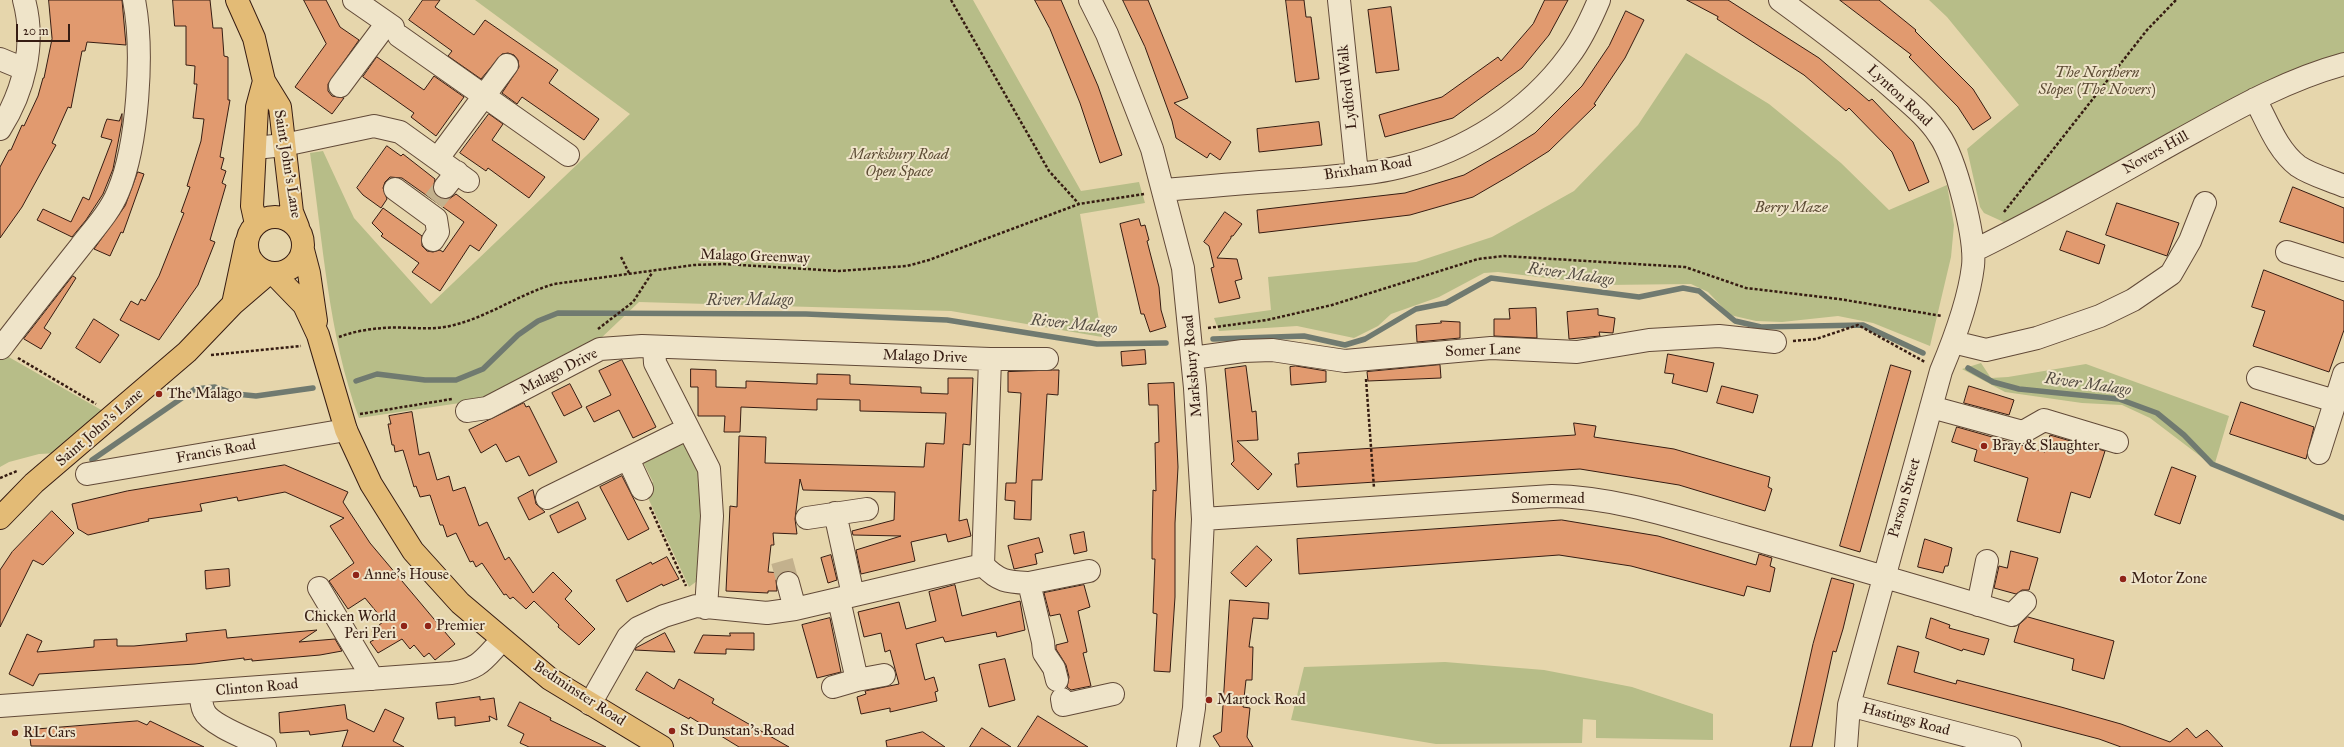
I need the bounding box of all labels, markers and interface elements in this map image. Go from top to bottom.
scale bar [18,16,72,42]
text: 20 m [23,24,49,38]
street label: Lydford Walk [1335,44,1361,130]
street label: Lynton Road [1863,61,1935,131]
park label: The Northern Slopes (The Novers) [2039,64,2155,99]
street label: Saint John's Lane [270,108,304,220]
street label: Novers Hill [2120,127,2192,179]
park label: Marksbury Road Open Space [849,146,949,181]
street label: Brixham Road [1323,153,1413,185]
park label: Berry Maze [1754,199,1828,217]
street label: Malago Greenway [700,246,810,268]
water label: River Malago [1527,259,1615,291]
water label: River Malago [706,291,794,311]
water label: River Malago [1030,311,1118,339]
street label: Marksbury Road [1180,314,1206,418]
street label: Somer Lane [1445,341,1521,361]
street label: Malago Drive [517,345,601,399]
street label: Malago Drive [882,347,968,367]
water label: River Malago [2044,369,2132,401]
street label: Saint John's Lane [53,385,147,471]
place label: The Malago [167,385,242,403]
marker: The Malago [154,389,164,399]
street label: Francis Road [175,436,257,468]
place label: Bray & Slaughter [1992,437,2099,455]
marker: Bray & Slaughter [1979,441,1989,451]
street label: Parson Street [1885,456,1925,540]
street label: Somermead [1511,490,1585,508]
place label: Anne's House [364,566,449,584]
marker: Anne's House [351,570,361,580]
place label: Motor Zone [2131,570,2207,588]
marker: Motor Zone [2118,574,2128,584]
place label: Chicken World Peri Peri [304,608,396,643]
place label: Premier [436,617,485,635]
marker: Chicken World Peri Peri [399,621,409,631]
marker: Premier [423,621,433,631]
street label: Bedminster Road [529,657,629,731]
street label: Clinton Road [215,675,299,701]
place label: Martock Road [1217,691,1306,709]
marker: Martock Road [1204,695,1214,705]
street label: Hastings Road [1860,700,1952,740]
place label: St Dunstan's Road [680,722,795,740]
place label: RL Cars [23,724,76,742]
marker: St Dunstan's Road [667,726,677,736]
marker: RL Cars [10,728,20,738]

